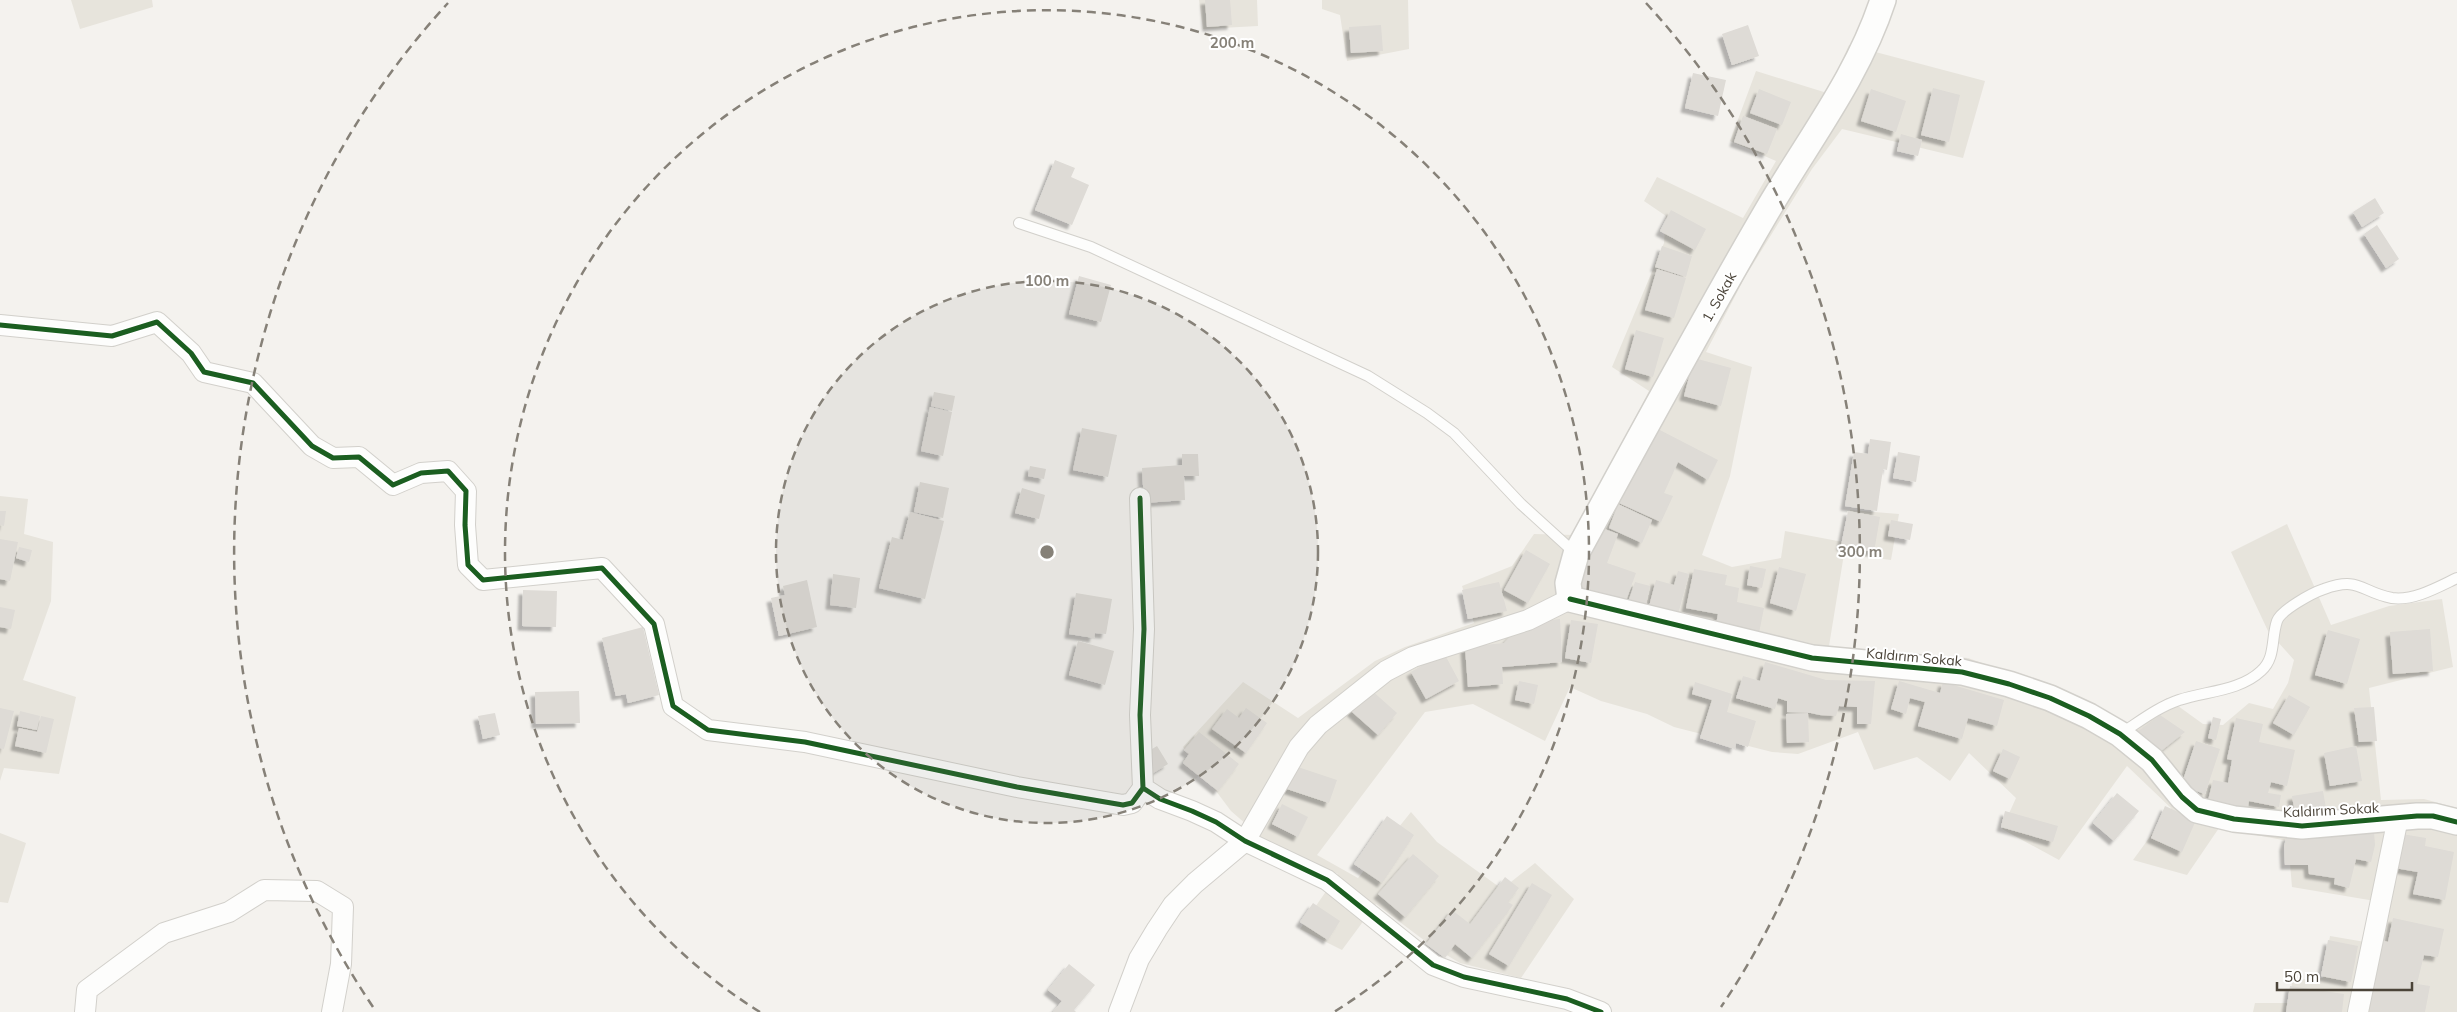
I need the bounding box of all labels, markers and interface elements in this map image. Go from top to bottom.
text: 200 m [1210,33,1254,52]
street label: 1. Sokak [1698,268,1741,325]
text: 100 m [1025,271,1069,290]
text: 300 m [1838,542,1882,561]
centre of rings [1038,543,1056,561]
street label: Kaldırım Sokak [1865,644,1963,670]
street label: Kaldırım Sokak [2283,798,2380,822]
scale bar [2277,960,2412,992]
text: 50 m [2284,967,2319,986]

